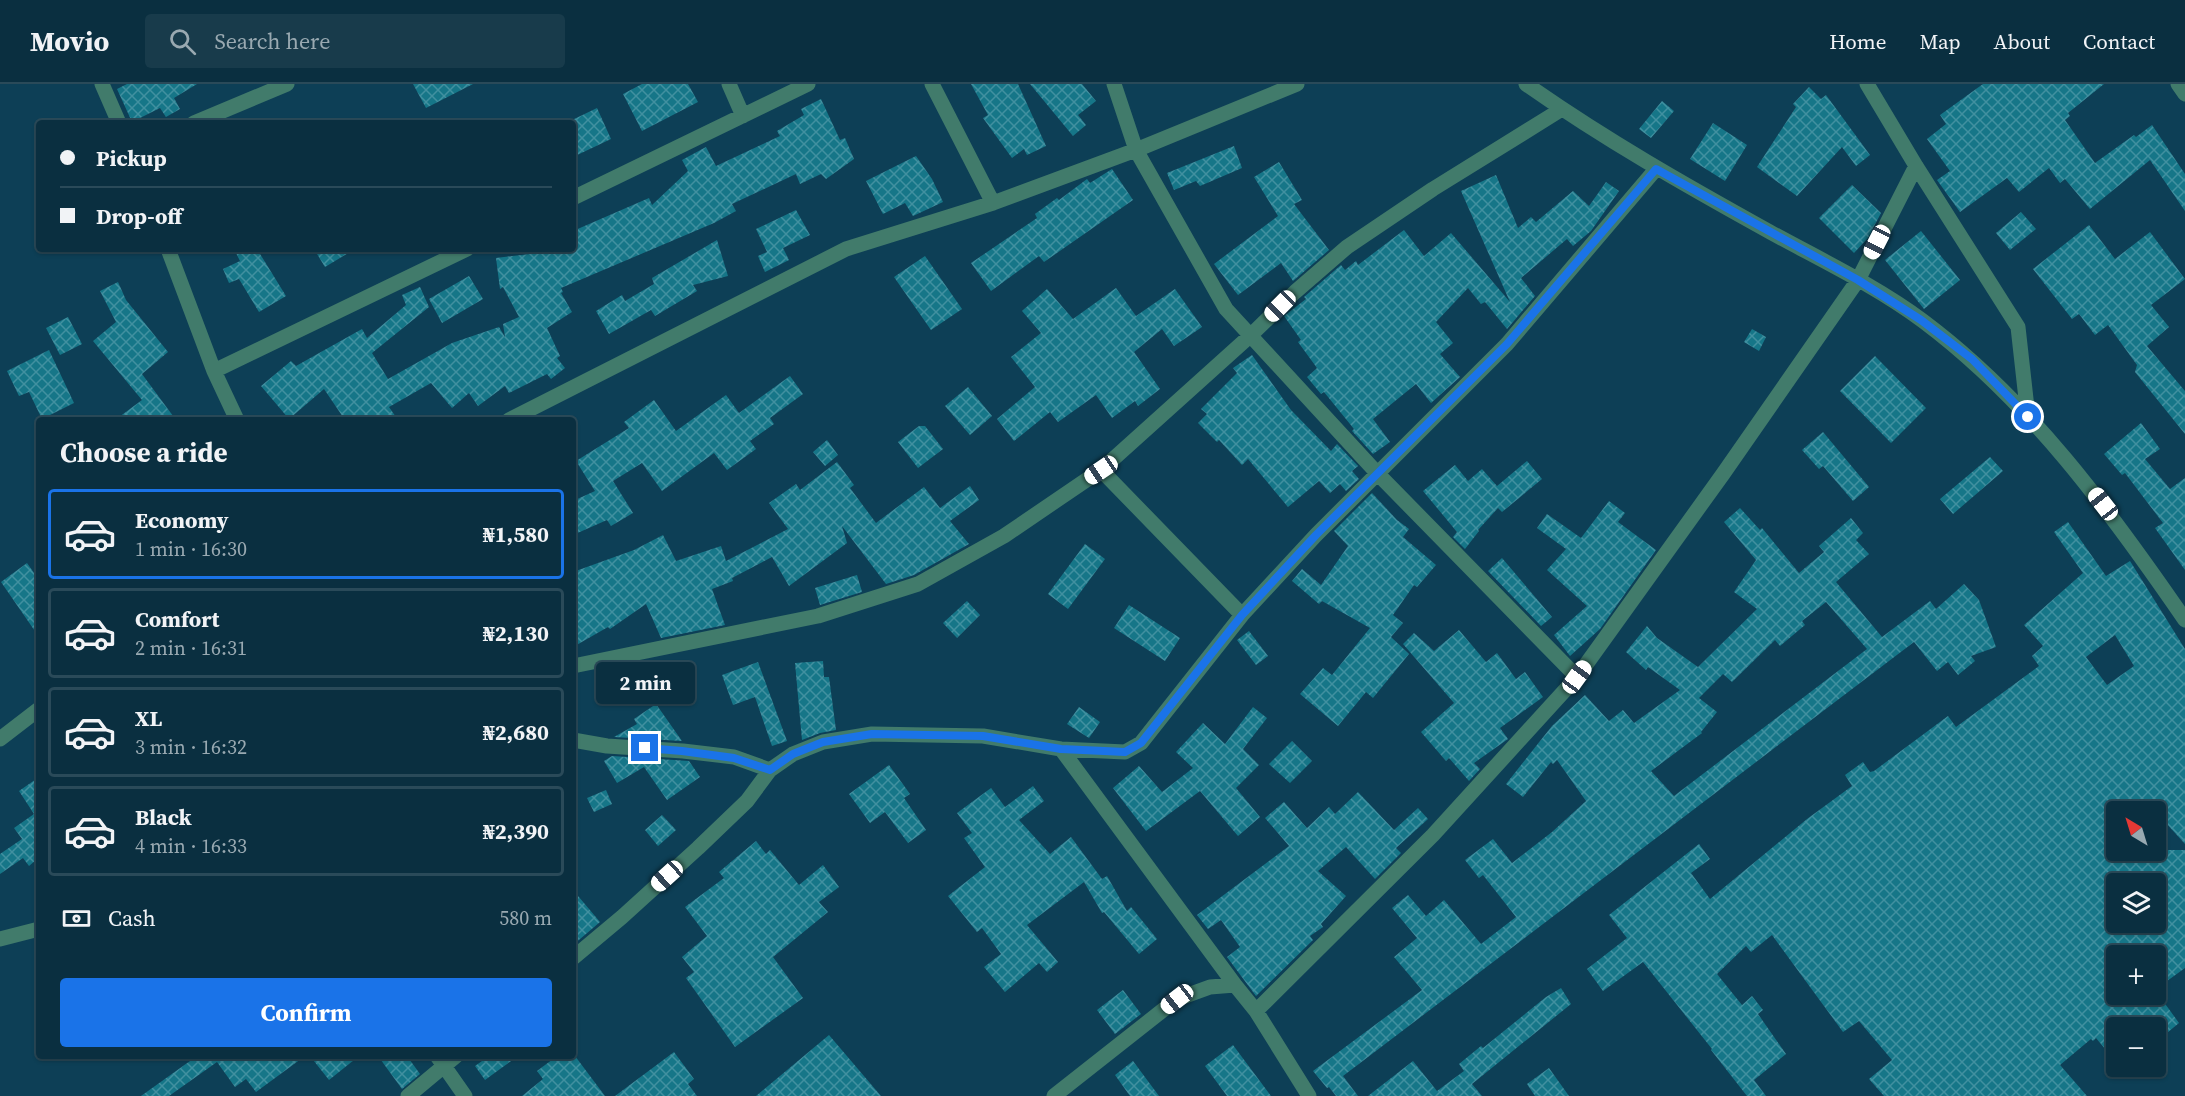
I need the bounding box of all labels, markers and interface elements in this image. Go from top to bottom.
search box [145,14,565,68]
text: Movio [30,22,109,60]
icon: search [166,25,199,58]
text: Search here [214,26,330,56]
text: Home [1829,27,1887,56]
text: Map [1920,27,1961,56]
text: About [1994,27,2050,56]
text: Contact [2083,27,2155,56]
text: Pickup [96,143,167,173]
text: Drop-off [96,201,182,231]
car [1861,222,1893,262]
car [1261,287,1299,325]
route start [2014,403,2041,430]
text: Choose a ride [60,434,228,471]
car [1081,452,1121,488]
car [2085,484,2121,524]
text: Economy [135,505,229,535]
icon: car [63,507,117,561]
text: ₦1,580 [483,519,549,549]
text: 1 min · 16:30 [135,535,247,563]
text: Comfort [135,604,219,634]
icon: car [63,606,117,660]
text: ₦2,130 [483,618,549,648]
text: 2 min · 16:31 [135,634,247,662]
car [1559,657,1595,697]
callout: 2 min [596,661,694,703]
text: 2 min [620,669,671,697]
text: XL [135,703,162,733]
icon: car [63,705,117,759]
text: ₦2,680 [483,717,549,747]
text: 3 min · 16:32 [135,733,247,761]
route end [631,734,658,761]
north arrow [2106,801,2166,861]
map controls [2106,801,2166,1077]
text: Black [135,802,192,832]
icon: car [63,804,117,858]
text: ₦2,390 [483,816,549,846]
text: 4 min · 16:33 [135,832,247,860]
car [648,857,686,895]
button: layers [2106,873,2166,933]
icon: cash [60,902,93,935]
text: Cash [108,903,156,933]
text: 580 m [499,904,552,932]
button: + [2106,945,2166,1005]
button: Confirm [60,978,552,1047]
car [1157,981,1197,1017]
button: − [2106,1017,2166,1077]

